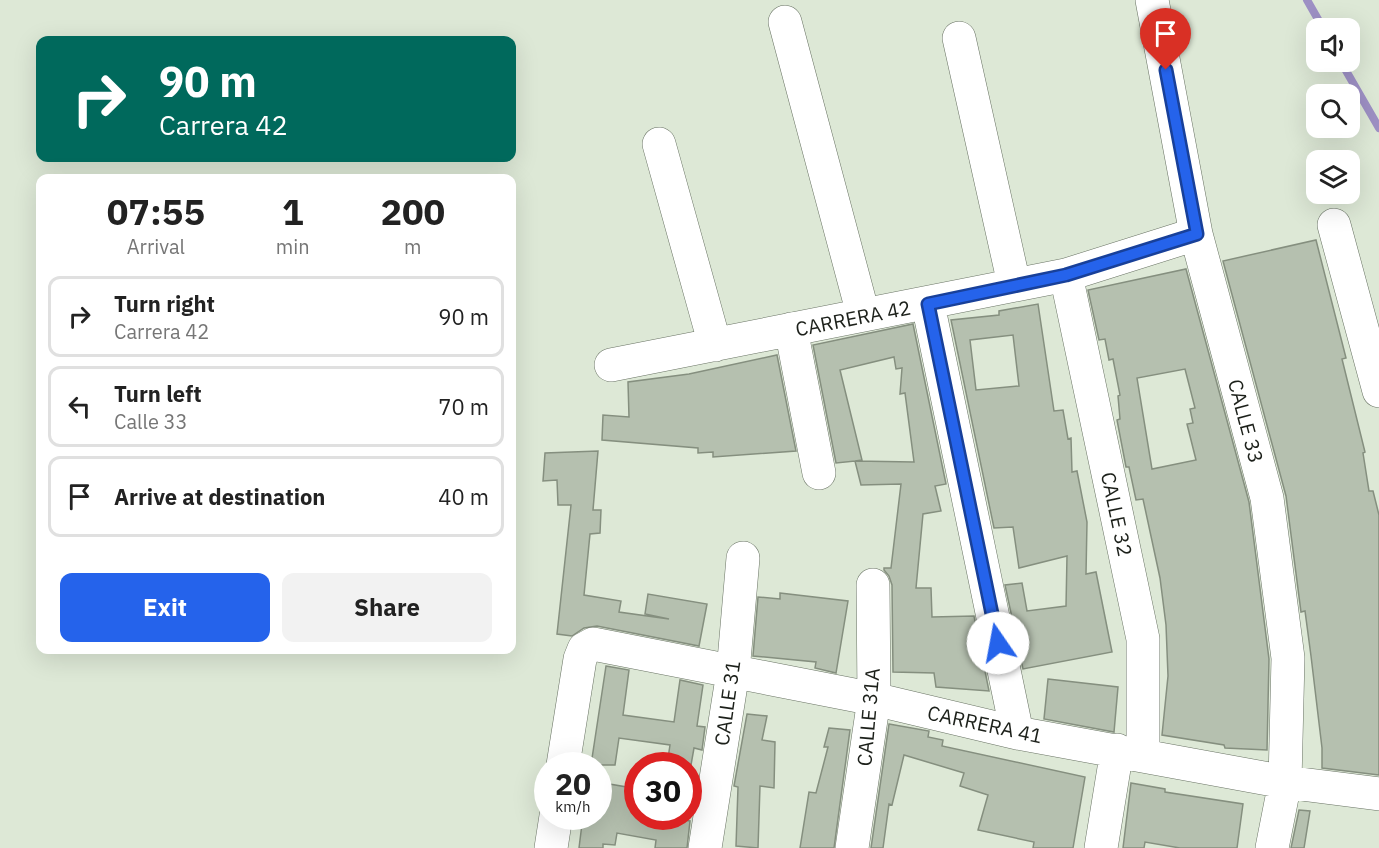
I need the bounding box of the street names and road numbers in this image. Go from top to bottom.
street label: CARRERA 42 [793,294,913,342]
street label: CALLE 33 [1222,376,1270,466]
street label: CALLE 32 [1095,469,1139,559]
street label: CALLE 31 [708,659,746,747]
street label: CALLE 31A [850,667,886,767]
street label: CARRERA 41 [925,699,1045,749]

